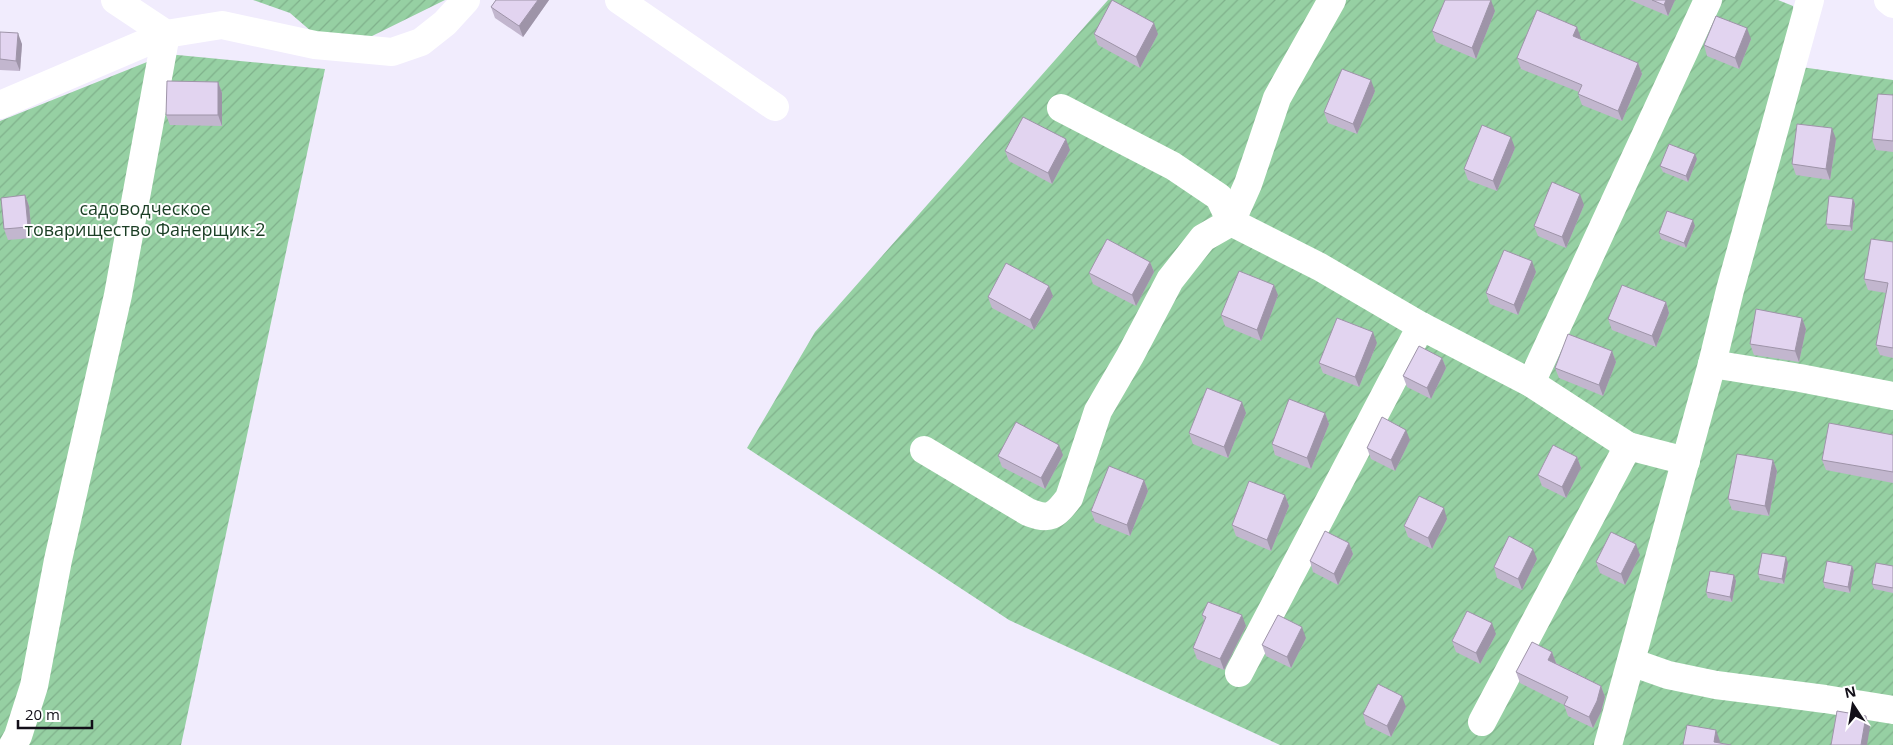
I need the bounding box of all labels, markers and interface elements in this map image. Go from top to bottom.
park label: садоводческое товарищество Фанерщик-2 [24,196,266,241]
north arrow [1828,680,1878,730]
text: N [1843,681,1858,702]
scale bar [18,698,91,730]
text: 20 m [25,704,60,724]

